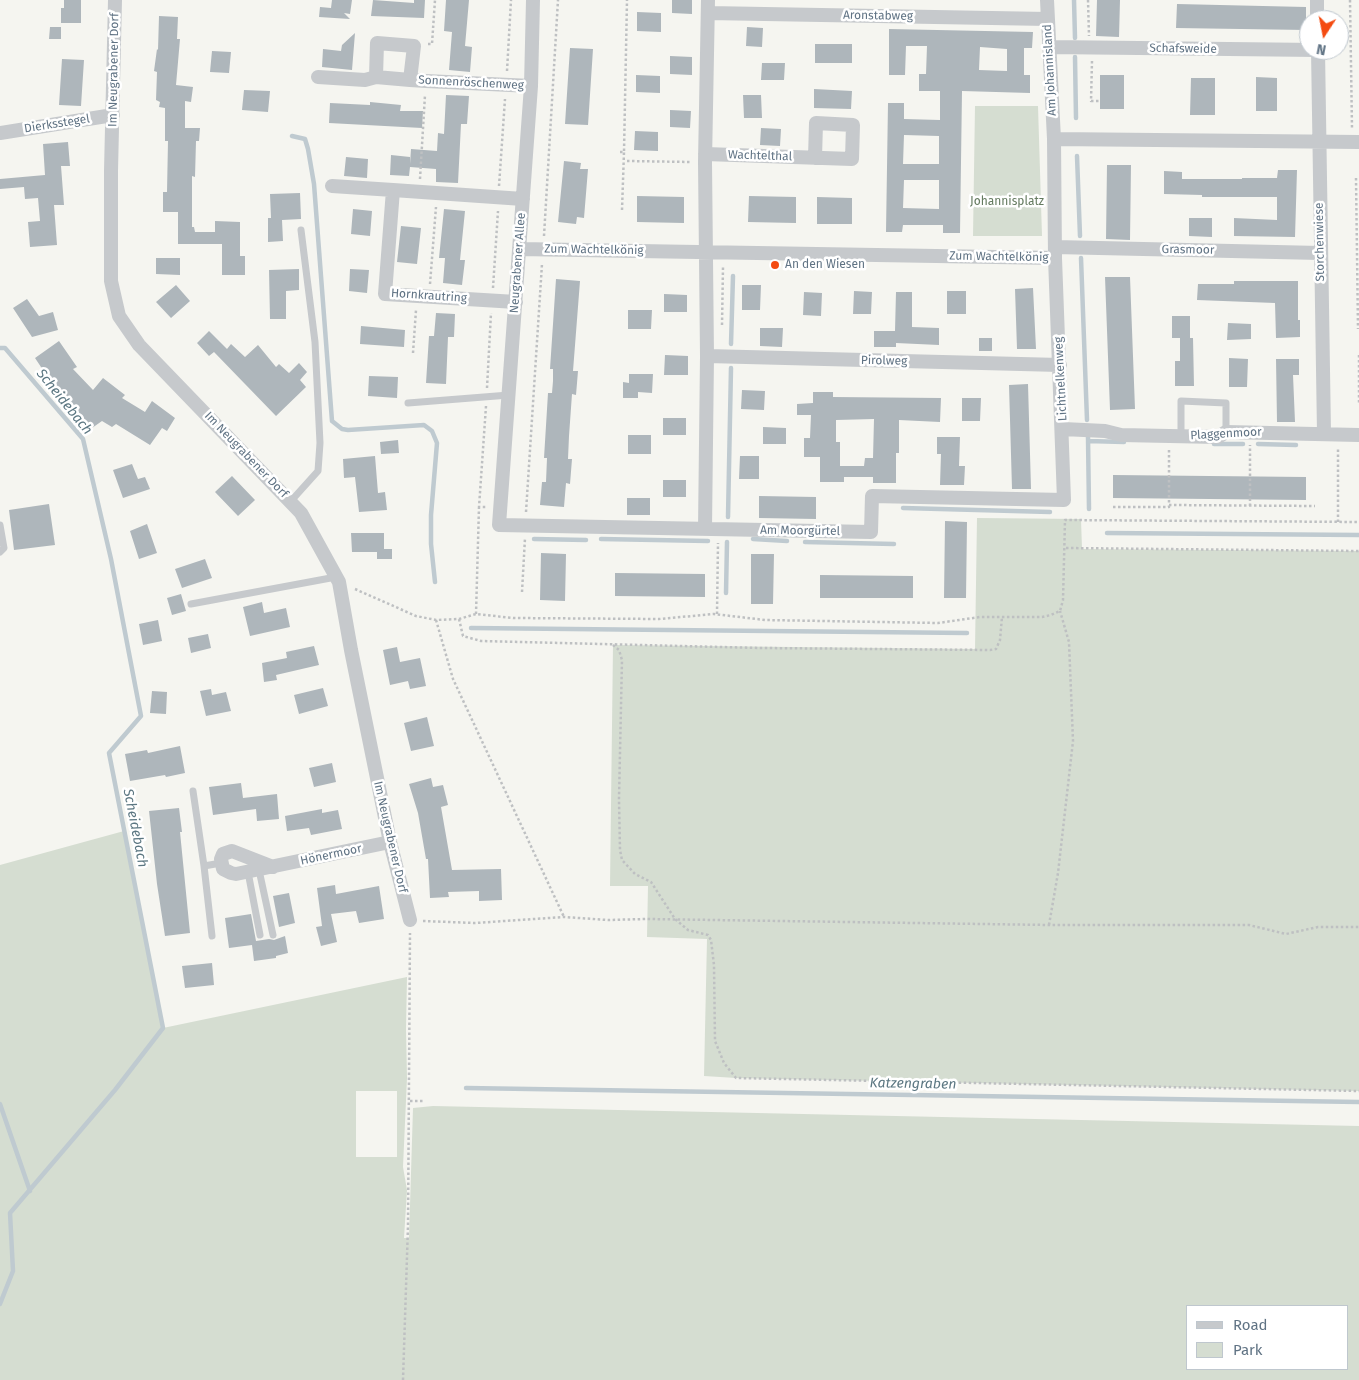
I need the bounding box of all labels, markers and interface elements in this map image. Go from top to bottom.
street label: Aronstabweg [843,8,913,24]
north arrow [1299,10,1349,60]
street label: Im Neugrabener Dorf [106,13,122,127]
street label: Am Johannisland [1040,24,1060,116]
text: N [1315,40,1327,58]
street label: Schafsweide [1149,41,1217,57]
street label: Sonnenröschenweg [418,73,524,93]
street label: Dierksstegel [23,112,91,136]
street label: Wachtelthal [728,148,792,164]
park label: Johannisplatz [970,195,1044,209]
street label: Storchenwiese [1312,202,1328,282]
street label: Neugrabener Allee [507,212,529,314]
street label: Zum Wachtelkönig [544,242,644,258]
street label: Grasmoor [1162,242,1214,258]
street label: Zum Wachtelkönig [949,249,1049,265]
place label: An den Wiesen [785,258,865,272]
marker: An den Wiesen [769,259,781,271]
street label: Hornkrautring [390,286,468,306]
street label: Lichtnelkenweg [1052,336,1070,422]
street label: Pirolweg [861,353,907,369]
water label: Scheidebach [32,366,96,438]
street label: Im Neugrabener Dorf [201,409,291,501]
street label: Plaggenmoor [1190,425,1262,443]
street label: Am Moorgürtel [760,523,840,539]
street label: Im Neugrabener Dorf [370,780,410,894]
water label: Scheidebach [119,787,151,869]
street label: Hönermoor [299,841,363,869]
water label: Katzengraben [870,1075,956,1093]
legend [1186,1305,1349,1370]
text: Road [1233,1316,1268,1334]
text: Park [1233,1341,1263,1359]

